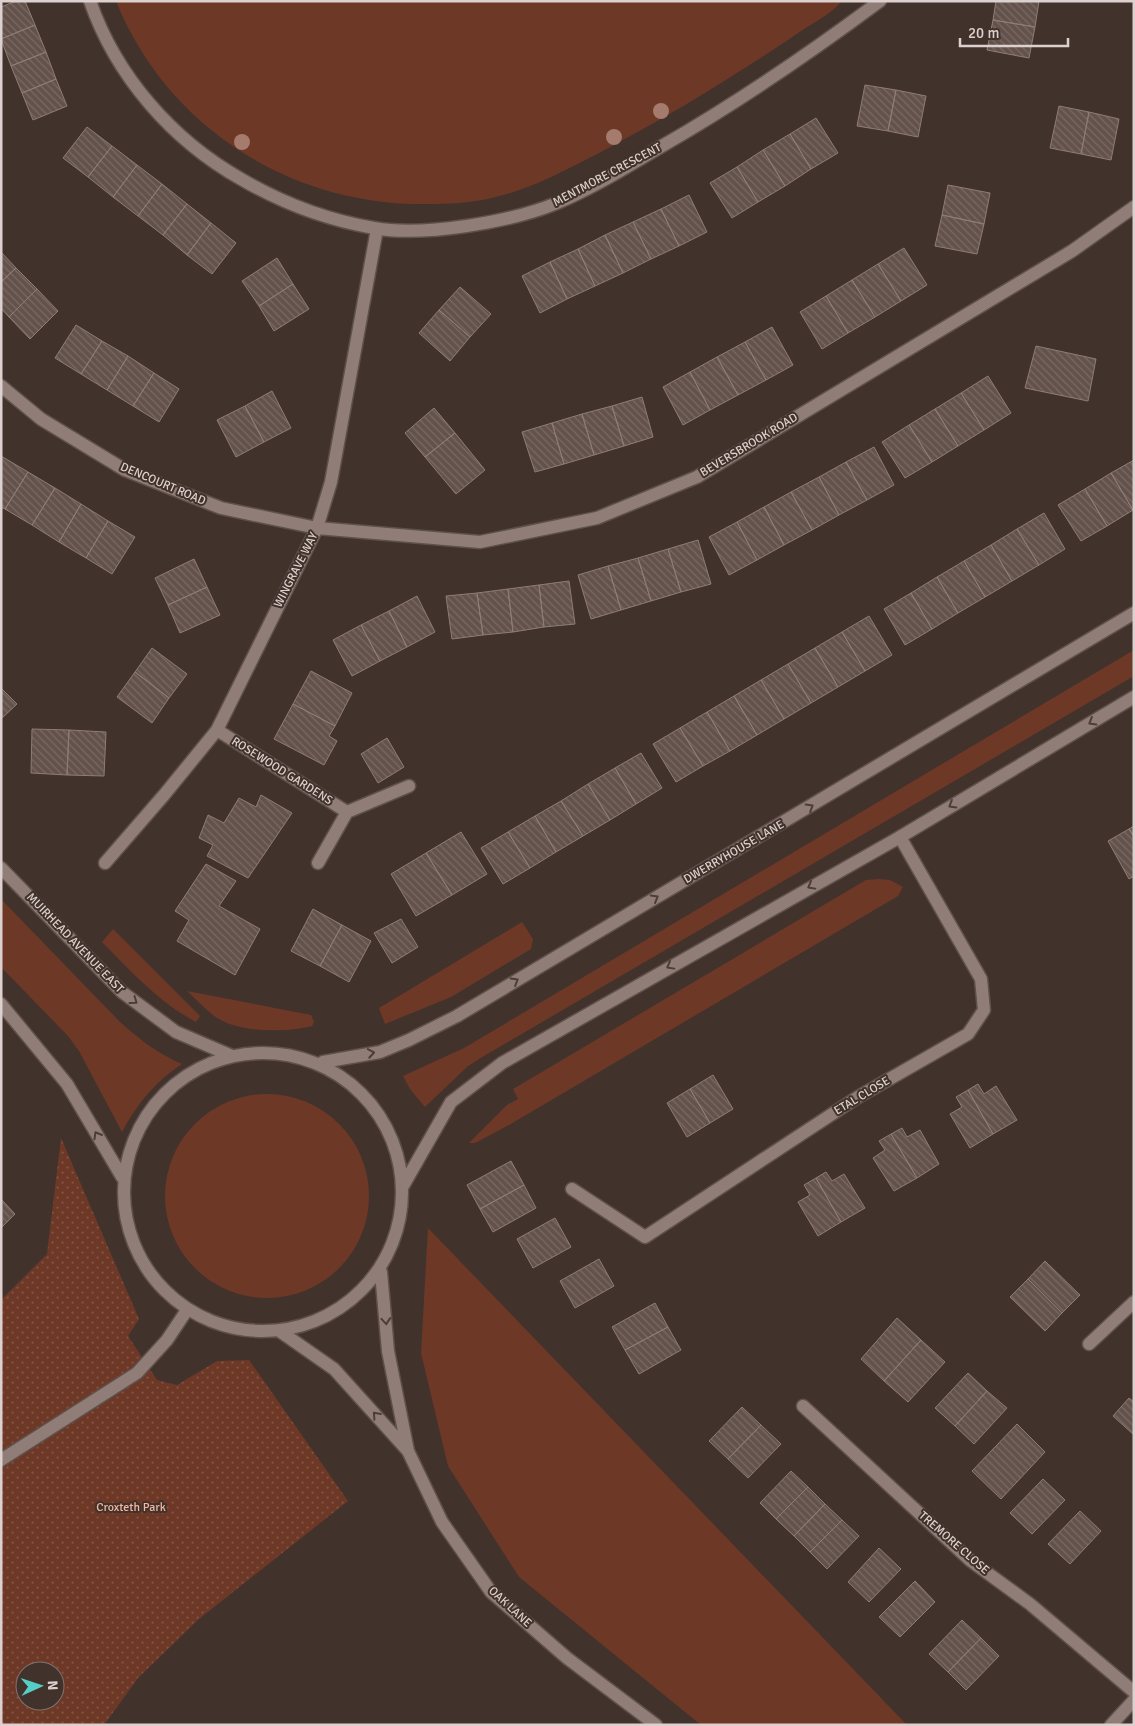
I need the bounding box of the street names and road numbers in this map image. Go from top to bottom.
street label: MENTMORE CRESCENT [550,140,664,210]
street label: BEVERSBROOK ROAD [697,410,801,480]
street label: DENCOURT ROAD [118,459,208,509]
street label: WINGRAVE WAY [271,530,321,610]
street label: ROSEWOOD GARDENS [229,734,336,808]
street label: DWERRYHOUSE LANE [681,817,787,887]
street label: MUIRHEAD AVENUE EAST [23,890,127,996]
street label: ETAL CLOSE [831,1073,893,1119]
street label: TREMORE CLOSE [916,1508,993,1578]
street label: OAK LANE [485,1583,535,1631]

